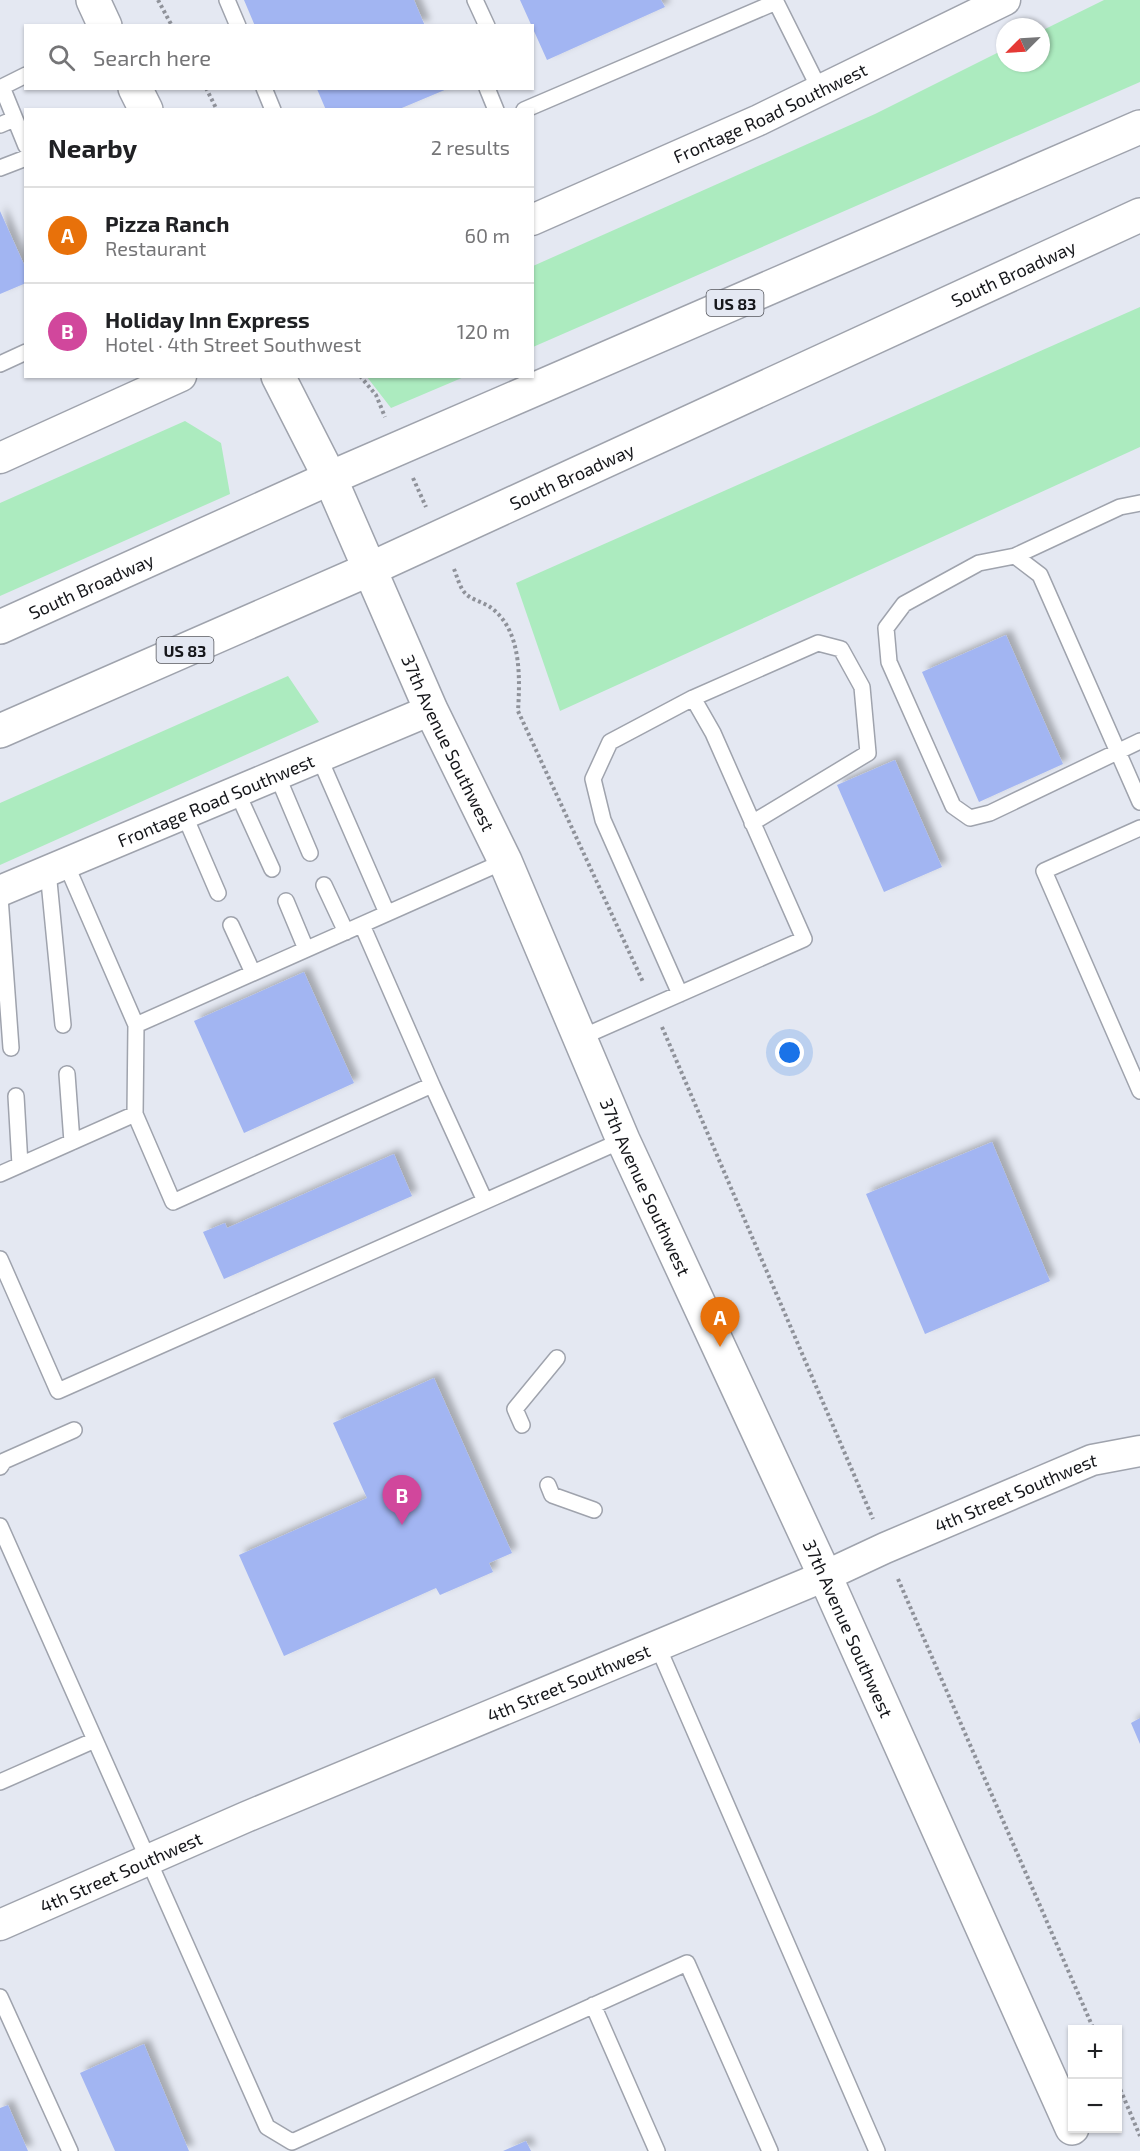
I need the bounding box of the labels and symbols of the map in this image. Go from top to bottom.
north arrow [996,18,1050,72]
street label: Frontage Road Southwest [670,58,871,167]
street label: South Broadway [948,235,1080,311]
road number: US 83 [706,290,764,316]
street label: South Broadway [506,438,638,514]
street label: South Broadway [25,548,158,624]
road number: US 83 [156,637,213,663]
street label: 37th Avenue Southwest [397,651,500,835]
street label: Frontage Road Southwest [114,749,318,851]
your location [775,1038,804,1067]
street label: 37th Avenue Southwest [596,1095,695,1279]
pin: A [700,1298,740,1347]
street label: 4th Street Southwest [931,1448,1099,1537]
pin: B [382,1476,422,1525]
street label: 37th Avenue Southwest [799,1536,898,1721]
street label: 4th Street Southwest [484,1639,654,1727]
street label: 4th Street Southwest [36,1827,205,1917]

